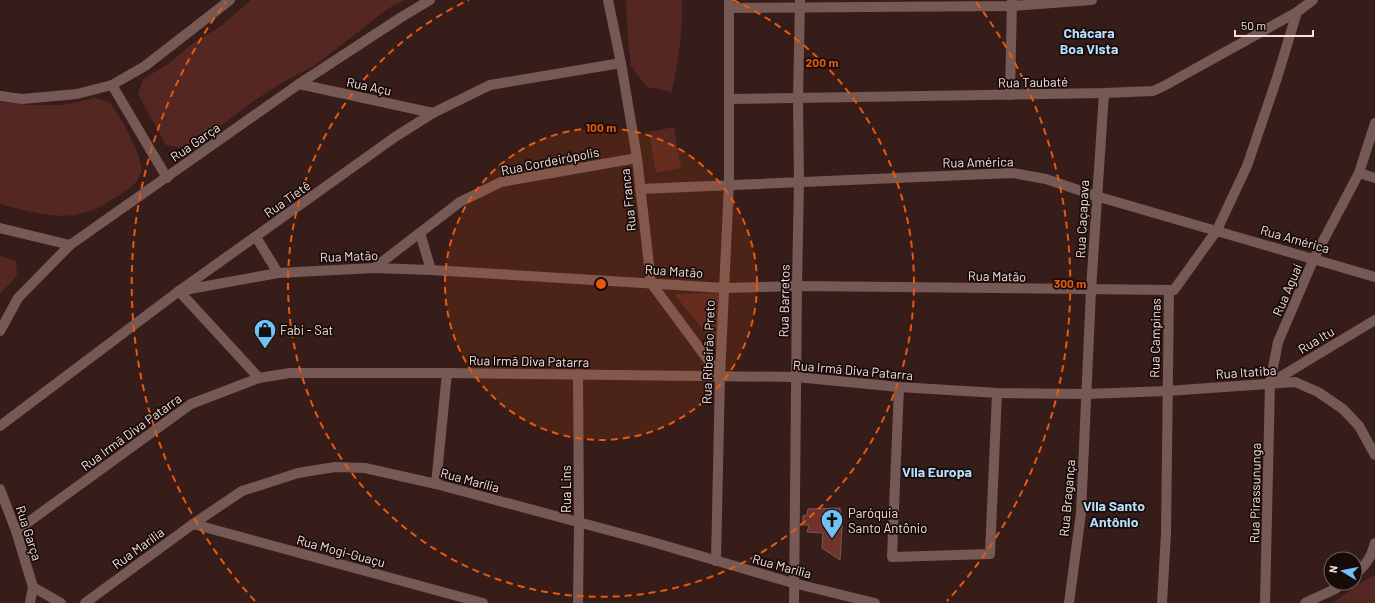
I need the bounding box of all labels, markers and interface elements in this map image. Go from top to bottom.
scale bar [1235,12,1313,38]
text: 50 m [1241,18,1266,32]
district label: Chácara Boa Vista [1060,24,1118,57]
text: 200 m [806,55,838,69]
street label: Rua Açu [345,73,393,99]
street label: Rua Taubaté [998,73,1068,91]
street label: Rua Garça [167,119,223,165]
text: 100 m [586,120,616,134]
street label: Rua Cordeirópolis [500,144,600,178]
street label: Rua América [942,153,1014,171]
street label: Rua Franca [617,168,639,232]
street label: Rua Tietê [261,177,313,221]
street label: Rua Caçapava [1072,179,1092,259]
street label: Rua América [1259,222,1331,256]
street label: Rua Matão [320,247,378,265]
street label: Rua Matão [644,261,704,281]
street label: Rua Aguaí [1269,261,1305,318]
street label: Rua Barretos [775,264,793,338]
street label: Rua Matão [968,267,1026,285]
text: 300 m [1054,276,1086,290]
centre of rings [594,277,608,291]
street label: Rua Campinas [1146,298,1164,378]
street label: Rua Ribeirão Preto [698,300,718,404]
shop icon: Fabi - Sat [252,317,278,350]
place label: Fabi - Sat [280,322,333,338]
street label: Rua Itu [1295,323,1337,357]
street label: Rua Irmã Diva Patarra [469,352,589,370]
street label: Rua Irmã Diva Patarra [792,357,914,383]
street label: Rua Itatiba [1215,362,1277,382]
street label: Rua Irmã Diva Patarra [78,390,184,474]
street label: Rua Pirassununga [1246,443,1264,543]
street label: Rua Bragança [1056,459,1078,537]
district label: Vila Europa [902,463,972,480]
street label: Rua Marília [439,464,501,496]
street label: Rua Lins [558,465,574,513]
district label: Vila Santo Antônio [1083,497,1145,530]
street label: Rua Garça [13,504,45,562]
place label: Paróquia Santo Antônio [848,505,927,536]
church icon: Paróquia Santo Antônio [819,507,845,540]
street label: Rua Marília [109,524,167,572]
street label: Rua Mogi-Guaçu [295,531,387,571]
street label: Rua Marília [751,550,813,582]
north arrow [1323,551,1363,591]
text: N [1326,564,1340,574]

